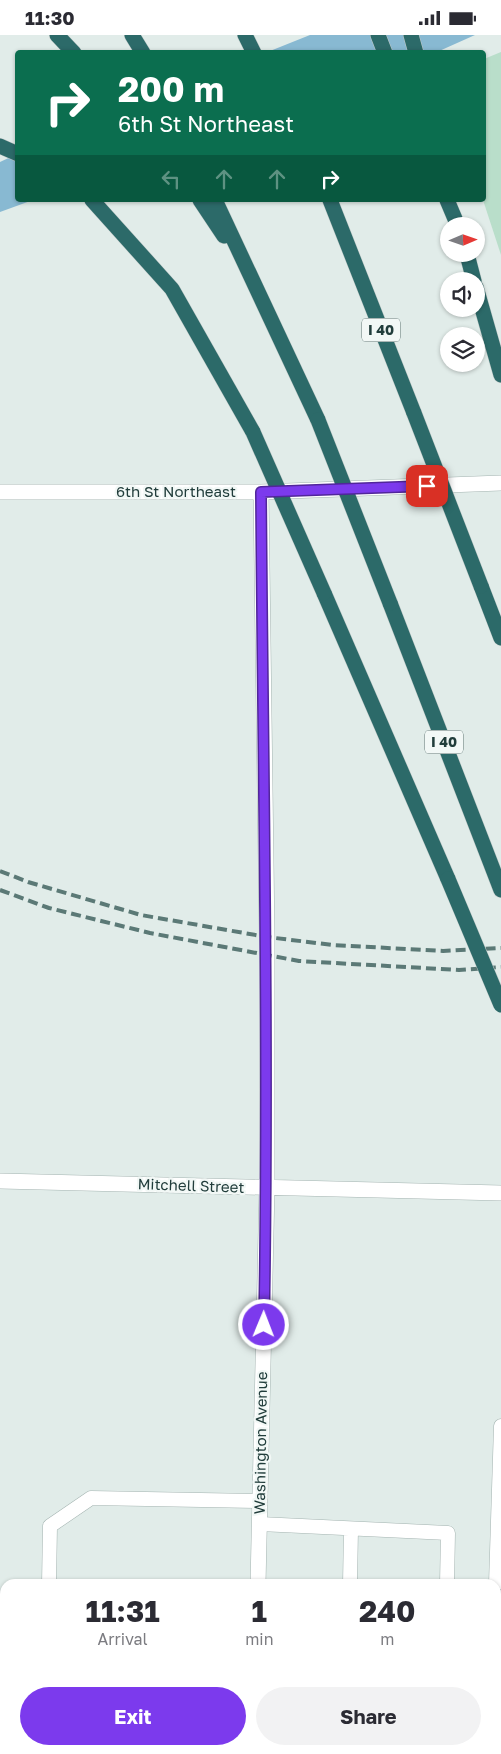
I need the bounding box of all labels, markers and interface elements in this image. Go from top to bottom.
text: 11:30 [25,6,75,29]
text: 200 m [118,68,224,110]
icon: right [35,70,100,135]
text: 6th St Northeast [118,110,294,137]
icon: left [157,165,185,193]
icon: ahead [210,165,238,193]
icon: ahead [263,165,291,193]
icon: right [316,165,344,193]
north arrow [440,217,485,263]
map controls [440,217,485,372]
button: sound [440,272,485,317]
road number: I 40 [362,319,400,341]
button: layers [440,327,485,372]
pin [406,465,448,507]
icon: arrive [413,472,441,500]
street label: 6th St Northeast [116,482,236,500]
road number: I 40 [425,731,463,754]
street label: Mitchell Street [137,1174,245,1196]
position arrow [237,1298,289,1350]
street label: Washington Avenue [250,1371,270,1515]
text: 11:31 [85,1593,160,1629]
text: 1 [252,1593,267,1629]
text: 240 [359,1593,416,1629]
text: Arrival [98,1629,148,1649]
text: min [245,1629,273,1649]
text: m [380,1629,394,1649]
button: Exit [20,1687,246,1745]
button: Share [256,1687,481,1745]

